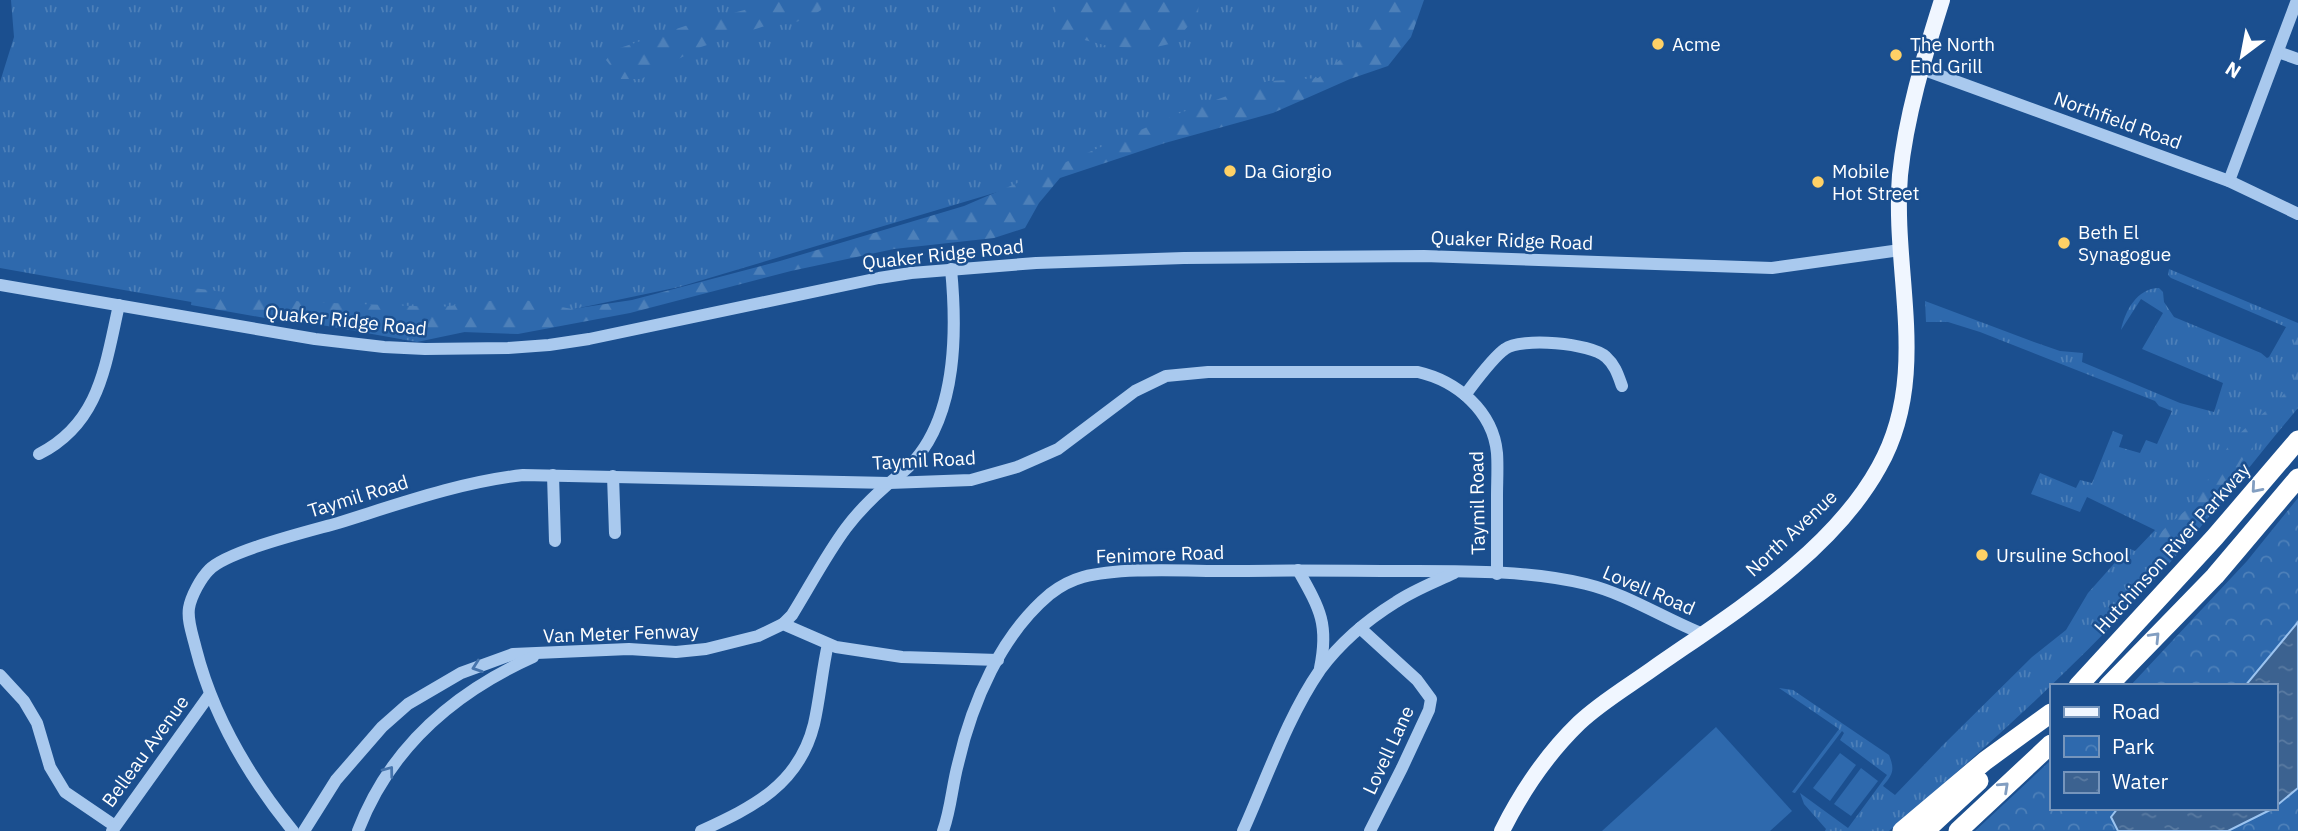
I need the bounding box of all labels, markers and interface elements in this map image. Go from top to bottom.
north arrow [2207,21,2277,91]
place label: Acme [1672,32,1721,56]
place label: The North End Grill [1910,32,1995,78]
marker: Acme [1650,36,1666,52]
marker: The North End Grill [1888,47,1904,63]
text: N [2221,57,2245,84]
street label: Northfield Road [2051,86,2185,154]
place label: Da Giorgio [1244,159,1332,183]
place label: Mobile Hot Street [1832,159,1919,205]
marker: Da Giorgio [1222,163,1238,179]
marker: Mobile Hot Street [1810,174,1826,190]
place label: Beth El Synagogue [2078,220,2171,266]
street label: Quaker Ridge Road [1430,225,1594,255]
street label: Quaker Ridge Road [861,234,1025,274]
marker: Beth El Synagogue [2056,235,2072,251]
street label: Quaker Ridge Road [264,300,428,340]
street label: Taymil Road [872,445,976,475]
street label: Taymil Road [1464,451,1490,555]
street label: Hutchinson River Parkway [2089,457,2256,639]
street label: Taymil Road [305,469,411,523]
one-way arrow [2252,480,2264,493]
street label: North Avenue [1740,484,1842,582]
street label: Fenimore Road [1095,540,1225,568]
place label: Ursuline School [1996,543,2129,567]
marker: Ursuline School [1974,547,1990,563]
street label: Lovell Road [1599,560,1699,620]
street label: Van Meter Fenway [543,618,700,648]
one-way arrow [2147,632,2160,645]
one-way arrow [471,659,484,673]
legend [2050,684,2277,810]
street label: Belleau Avenue [96,690,194,812]
text: Road [2112,697,2160,725]
street label: Lovell Lane [1357,702,1419,798]
text: Park [2112,732,2155,760]
one-way arrow [381,766,394,778]
text: Water [2112,767,2169,795]
one-way arrow [1996,783,2009,796]

